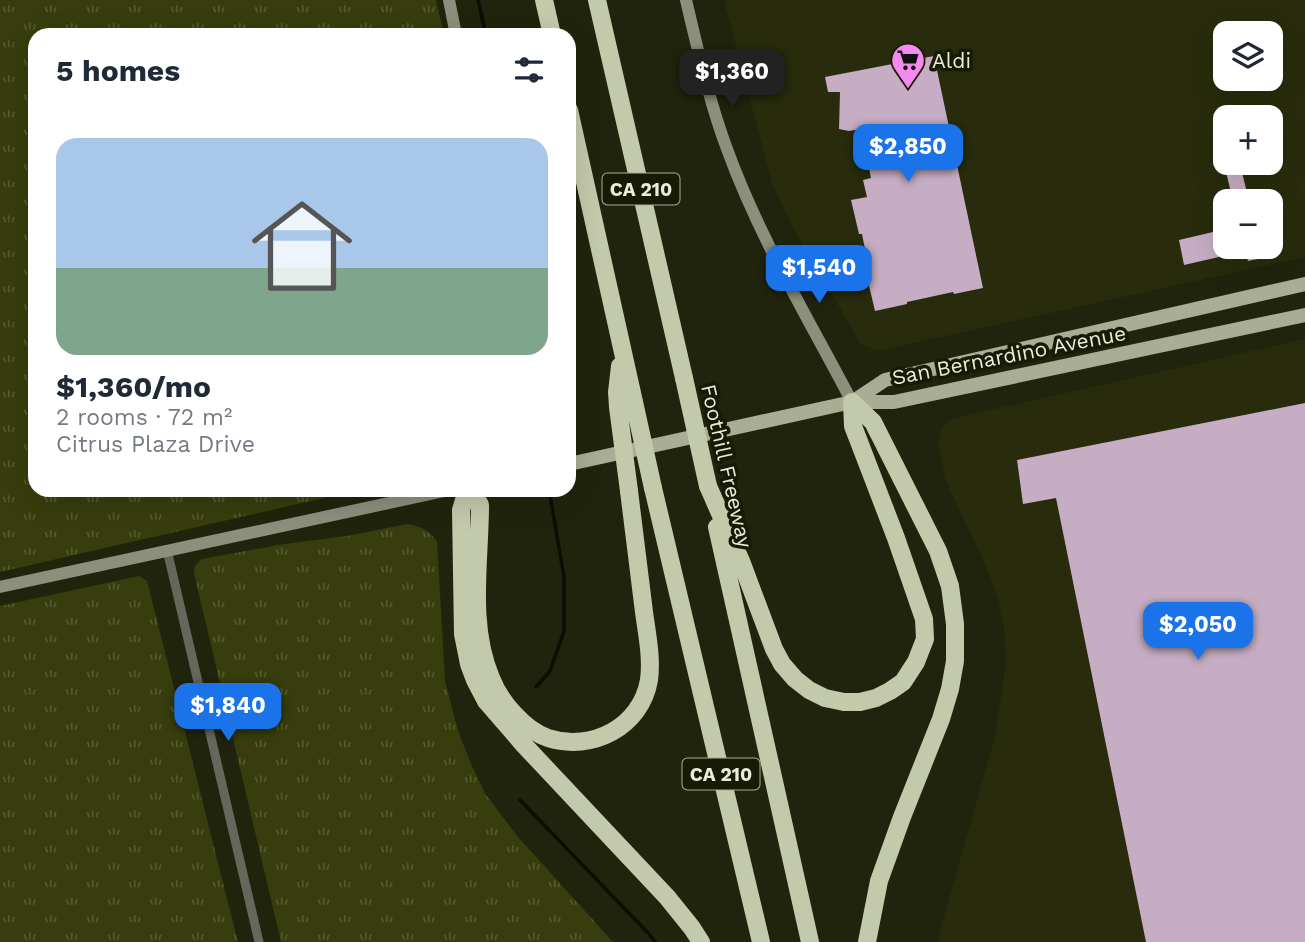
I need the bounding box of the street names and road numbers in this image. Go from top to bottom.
road number: CA 210 [602,174,680,204]
street label: San Bernardino Avenue [890,320,1128,390]
street label: Foothill Freeway [696,382,758,550]
road number: CA 210 [682,758,760,790]

